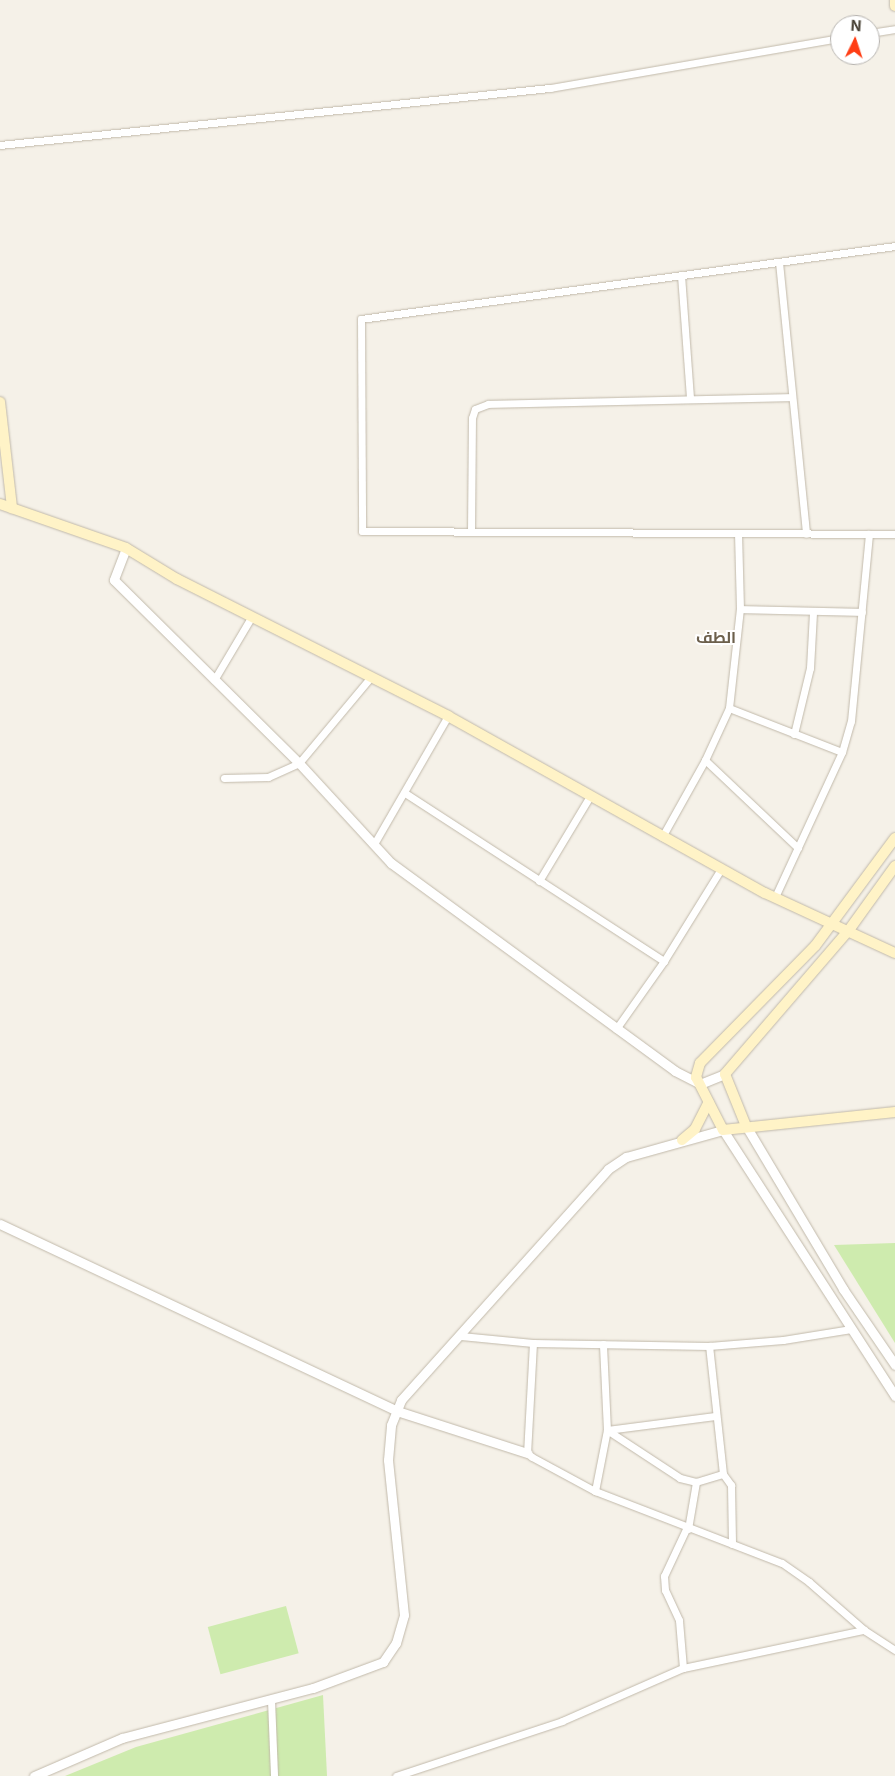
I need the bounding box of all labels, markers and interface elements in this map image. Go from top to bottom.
north arrow [830,15,880,65]
text: N [850,17,862,34]
district label: الطف [696,627,736,647]

